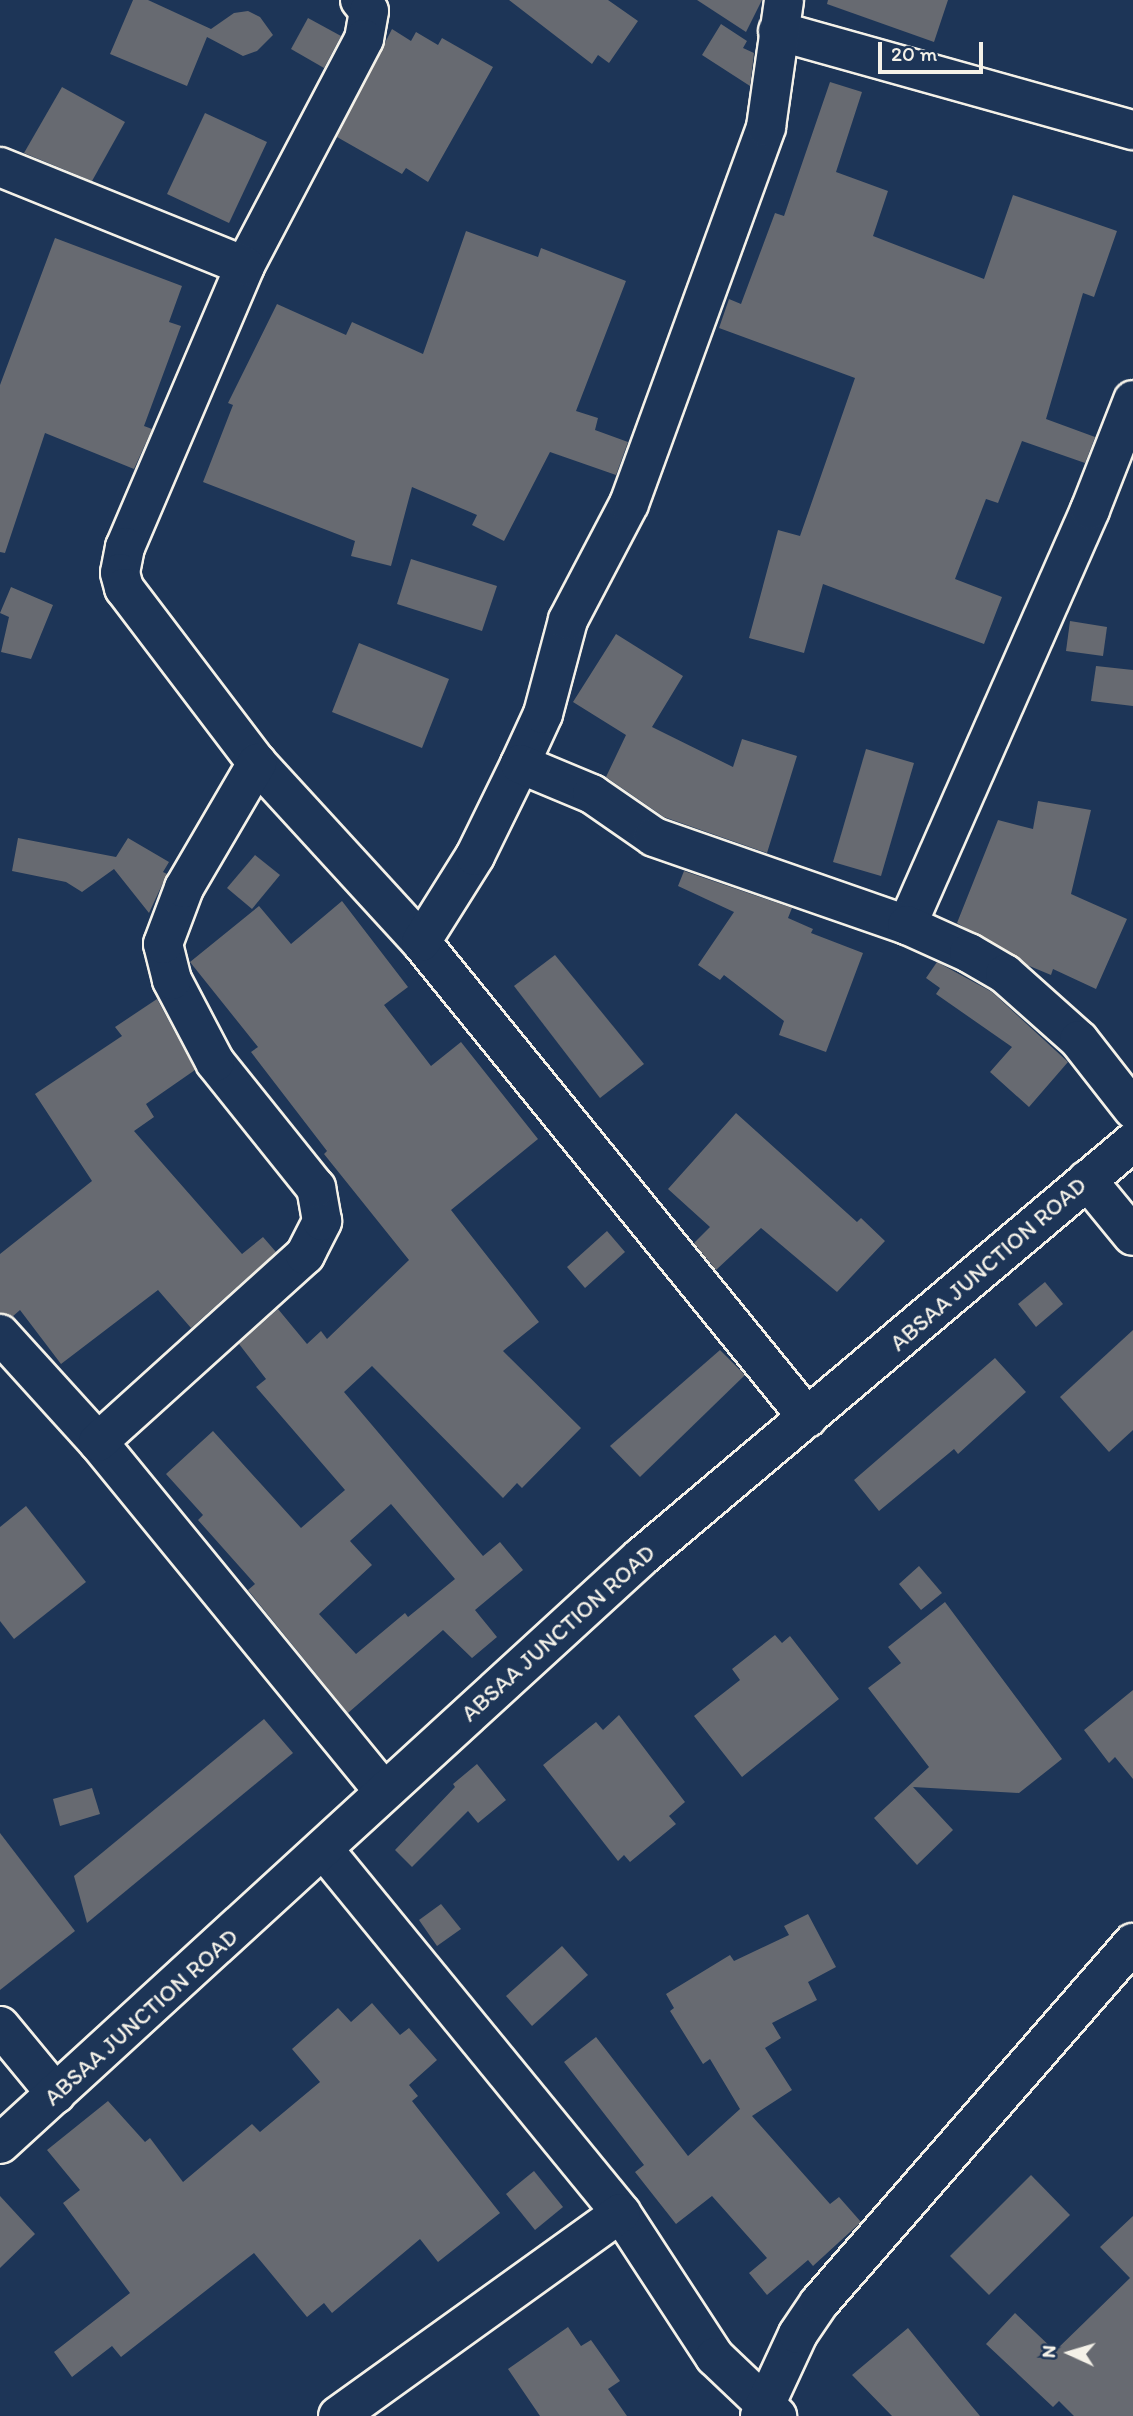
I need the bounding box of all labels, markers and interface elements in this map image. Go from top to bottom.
scale bar [881,28,986,72]
text: 20 m [891,41,937,66]
street label: ABSAA JUNCTION ROAD [885,1172,1091,1356]
street label: ABSAA JUNCTION ROAD [456,1539,660,1727]
street label: ABSAA JUNCTION ROAD [39,1923,243,2111]
north arrow [1035,2318,1105,2388]
text: N [1037,2344,1060,2359]

